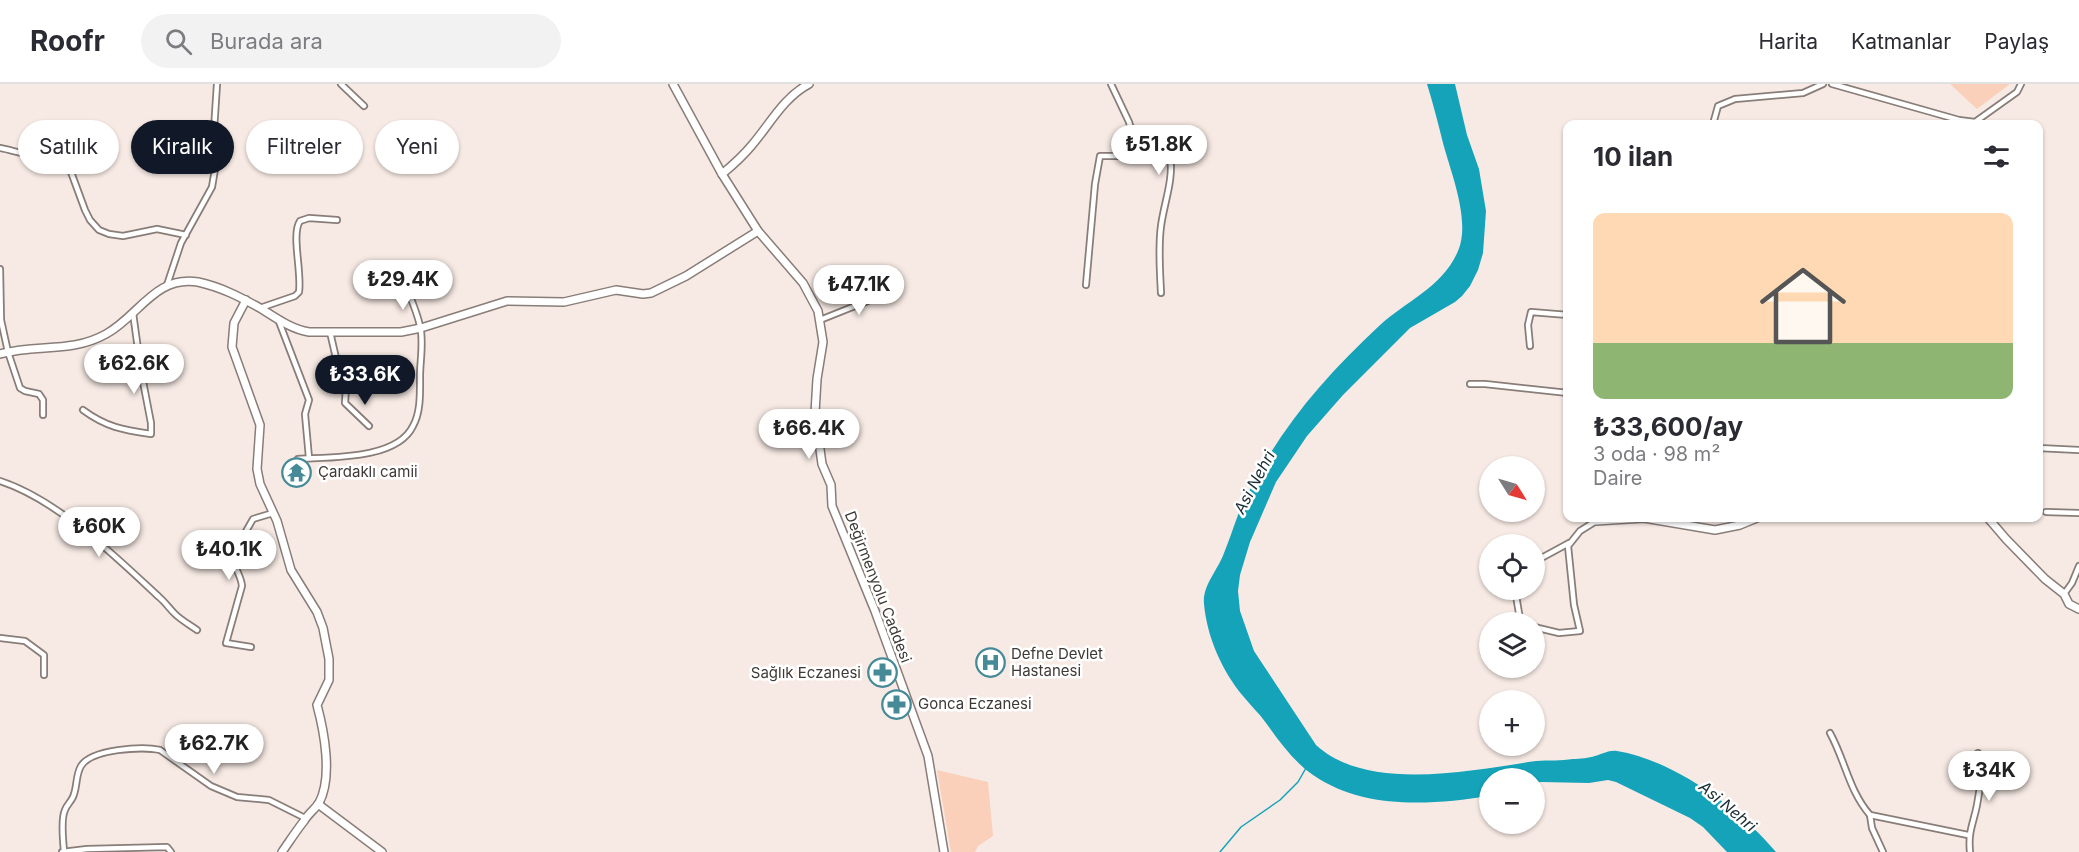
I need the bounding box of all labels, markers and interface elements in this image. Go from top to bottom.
search box [141,14,561,68]
text: Roofr [30,24,105,58]
icon: search [162,25,195,58]
text: Burada ara [210,28,323,54]
text: Harita [1759,29,1818,54]
text: Katmanlar [1851,29,1951,54]
text: Paylaş [1984,29,2049,54]
chip: Satılık [18,120,119,174]
chip: Kiralık [131,120,234,174]
chip: Filtreler [246,120,363,174]
chip: Yeni [375,120,459,174]
pin: ₺51.8K [1110,125,1208,176]
text: ₺51.8K [1125,132,1193,156]
icon: filters [1980,140,2013,173]
text: 10 ilan [1593,141,1673,172]
icon: home [1749,252,1857,360]
pin: ₺29.4K [354,260,452,311]
pin: ₺47.1K [810,265,908,316]
text: ₺29.4K [367,267,439,291]
text: ₺47.1K [827,272,891,296]
pin: ₺62.6K [85,344,183,395]
text: ₺62.6K [98,351,170,375]
pin: ₺33.6K [316,355,414,406]
text: ₺33.6K [329,362,401,386]
pin: ₺66.4K [760,409,858,460]
text: ₺33,600/ay [1593,411,1743,442]
text: ₺66.4K [773,416,845,440]
text: 3 oda · 98 m² [1593,442,1720,466]
water label: Asi Nehri [1229,446,1279,518]
temple icon: Çardaklı camii [281,456,313,488]
north arrow [1479,456,1545,522]
map controls [1479,456,1545,834]
place label: Çardaklı camii [318,462,418,481]
text: Daire [1593,466,1642,490]
pin: ₺60K [63,507,135,558]
street label: Değirmenyolu Caddesi [841,508,916,665]
text: ₺60K [72,514,126,538]
pin: ₺40.1K [180,530,278,581]
button: locate [1479,534,1545,600]
text: ₺40.1K [195,537,263,561]
button: layers [1479,612,1545,678]
place label: Defne Devlet Hastanesi [1011,644,1103,680]
hospital icon: Defne Devlet Hastanesi [974,647,1006,679]
pharmacy icon: Sağlık Eczanesi [866,657,898,689]
place label: Sağlık Eczanesi [751,663,861,682]
pharmacy icon: Gonca Eczanesi [881,688,913,720]
button: + [1479,690,1545,756]
place label: Gonca Eczanesi [918,694,1032,713]
pin: ₺62.7K [165,724,263,775]
text: ₺62.7K [179,731,249,755]
pin: ₺34K [1953,751,2025,802]
text: ₺34K [1962,758,2016,782]
button: − [1479,768,1545,834]
water label: Asi Nehri [1694,776,1762,836]

